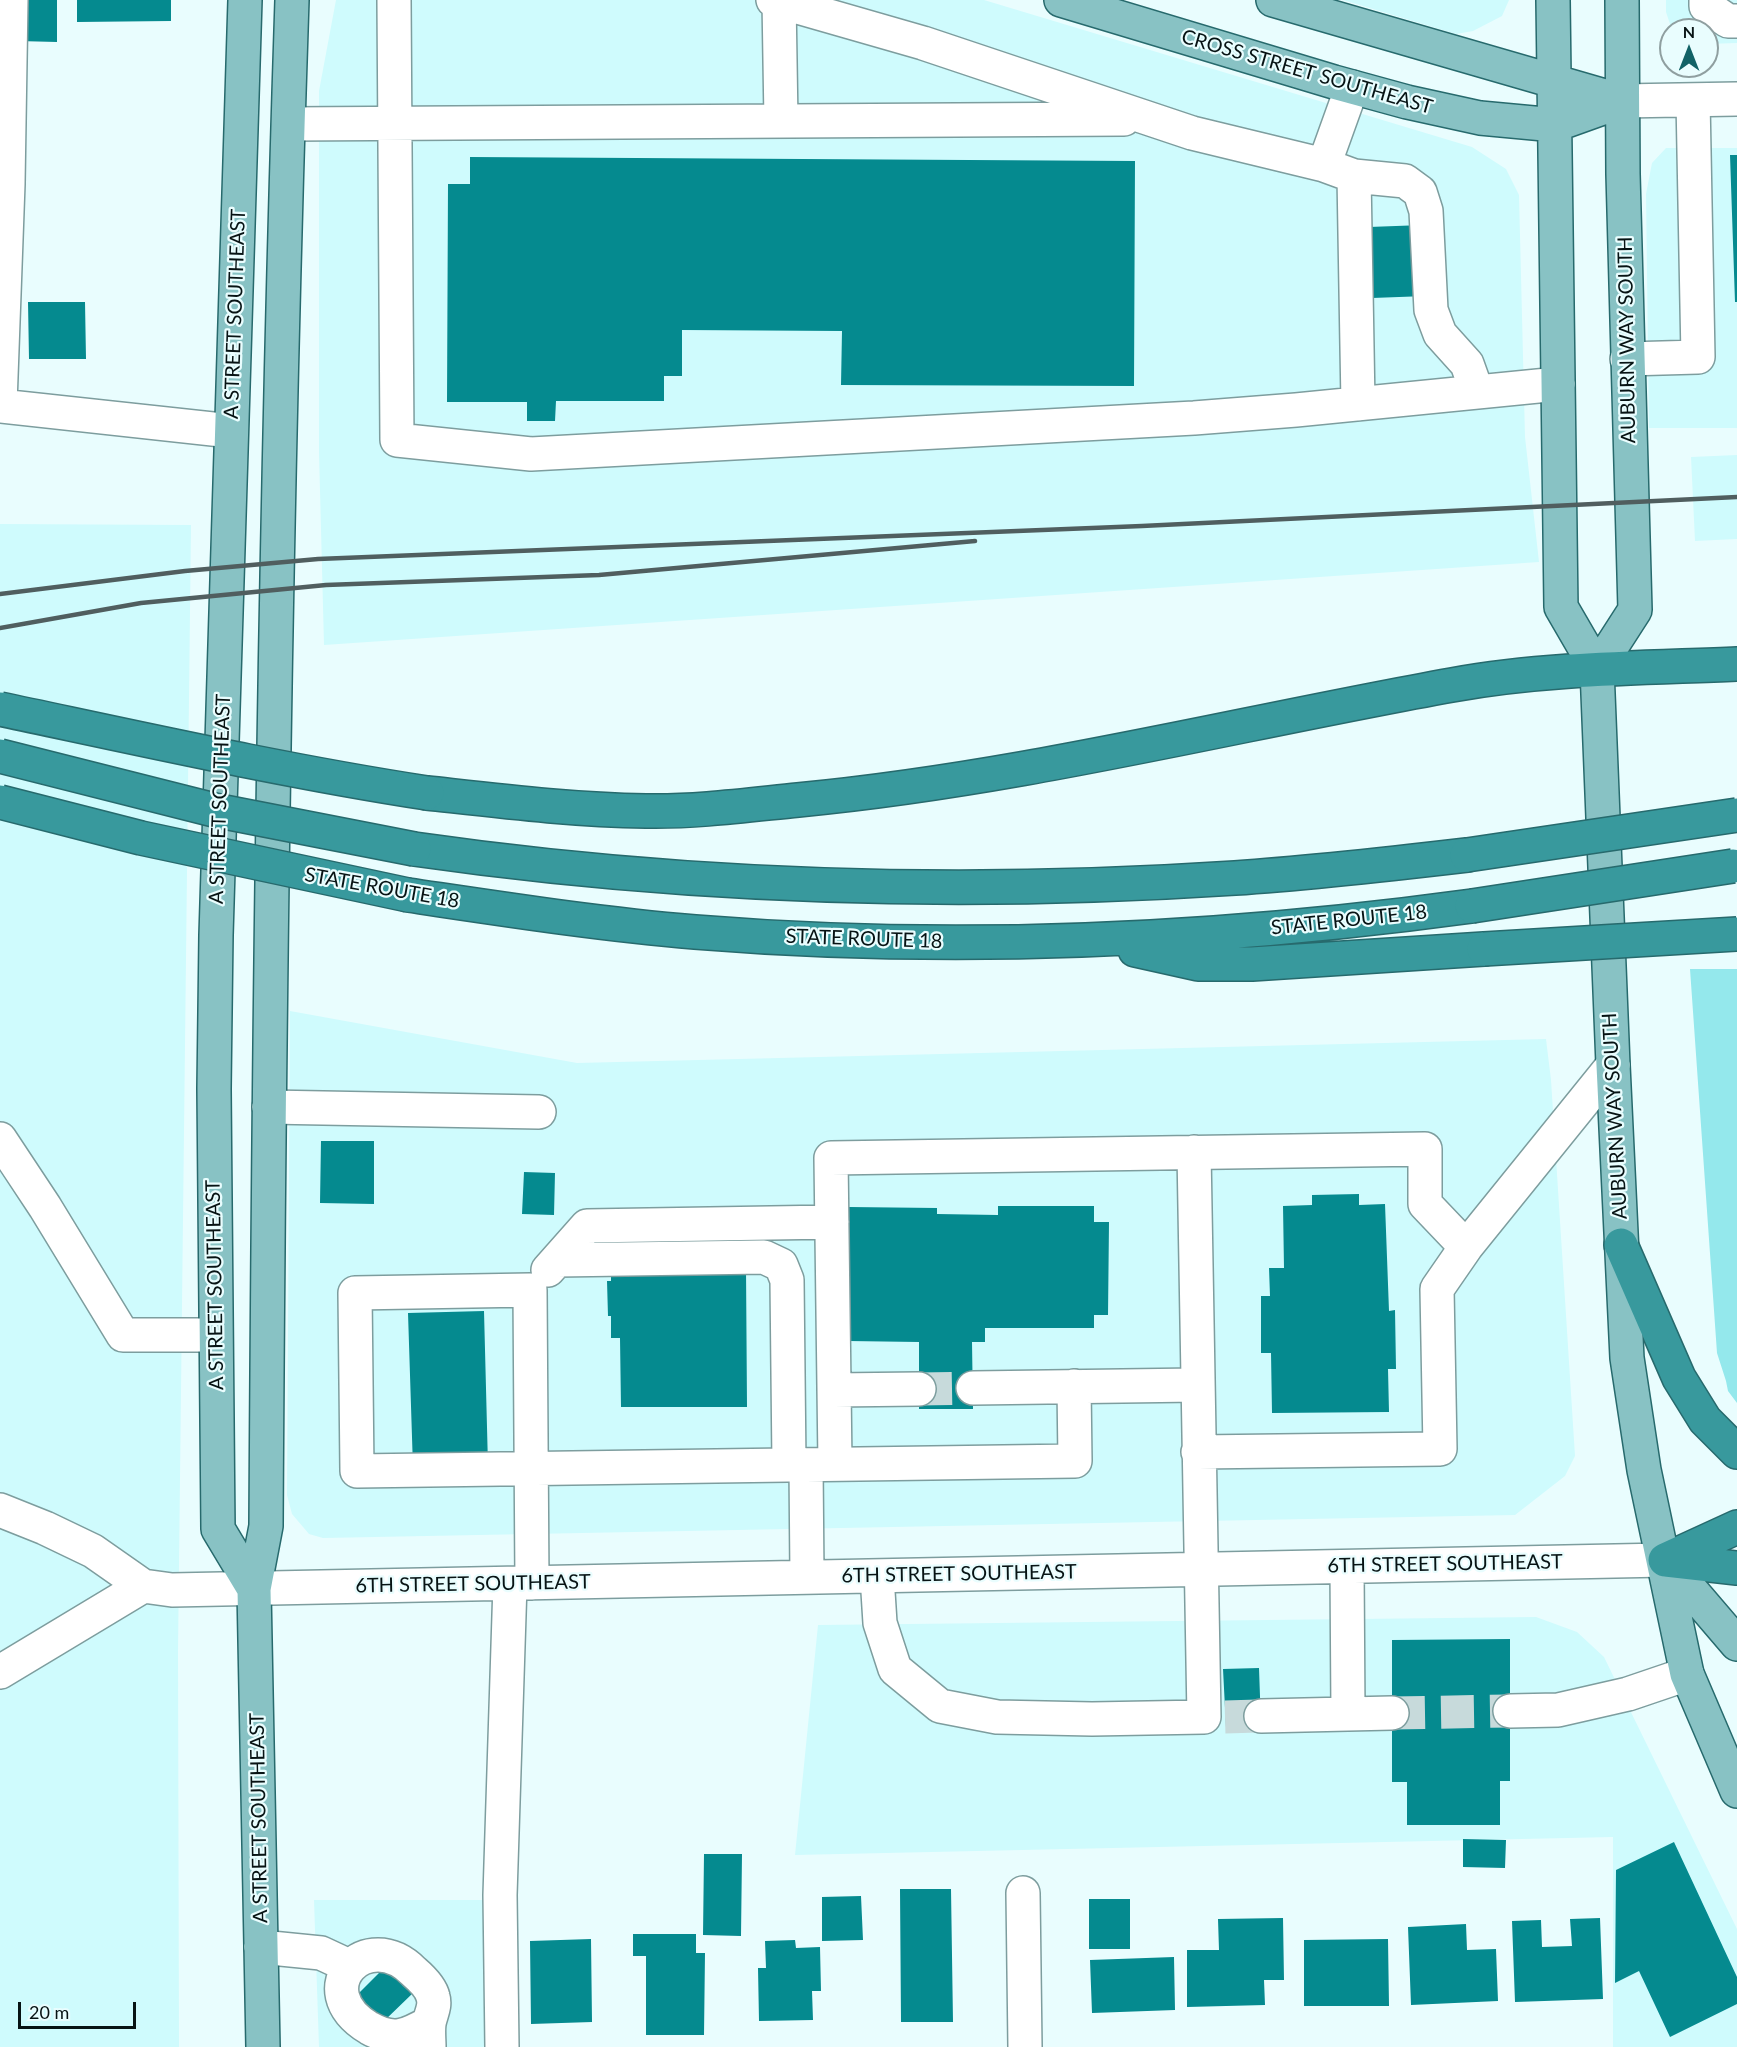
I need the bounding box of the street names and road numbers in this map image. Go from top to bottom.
street label: CROSS STREET SOUTHEAST [1179,25,1435,119]
street label: A STREET SOUTHEAST [219,209,251,419]
street label: AUBURN WAY SOUTH [1613,236,1641,444]
street label: A STREET SOUTHEAST [204,694,236,904]
street label: STATE ROUTE 18 [303,863,461,913]
street label: STATE ROUTE 18 [1270,900,1428,940]
street label: STATE ROUTE 18 [785,924,943,954]
street label: AUBURN WAY SOUTH [1598,1012,1632,1220]
street label: A STREET SOUTHEAST [201,1180,229,1390]
street label: 6TH STREET SOUTHEAST [1327,1550,1563,1578]
street label: 6TH STREET SOUTHEAST [841,1560,1077,1588]
street label: 6TH STREET SOUTHEAST [355,1570,591,1598]
street label: A STREET SOUTHEAST [245,1713,273,1923]

